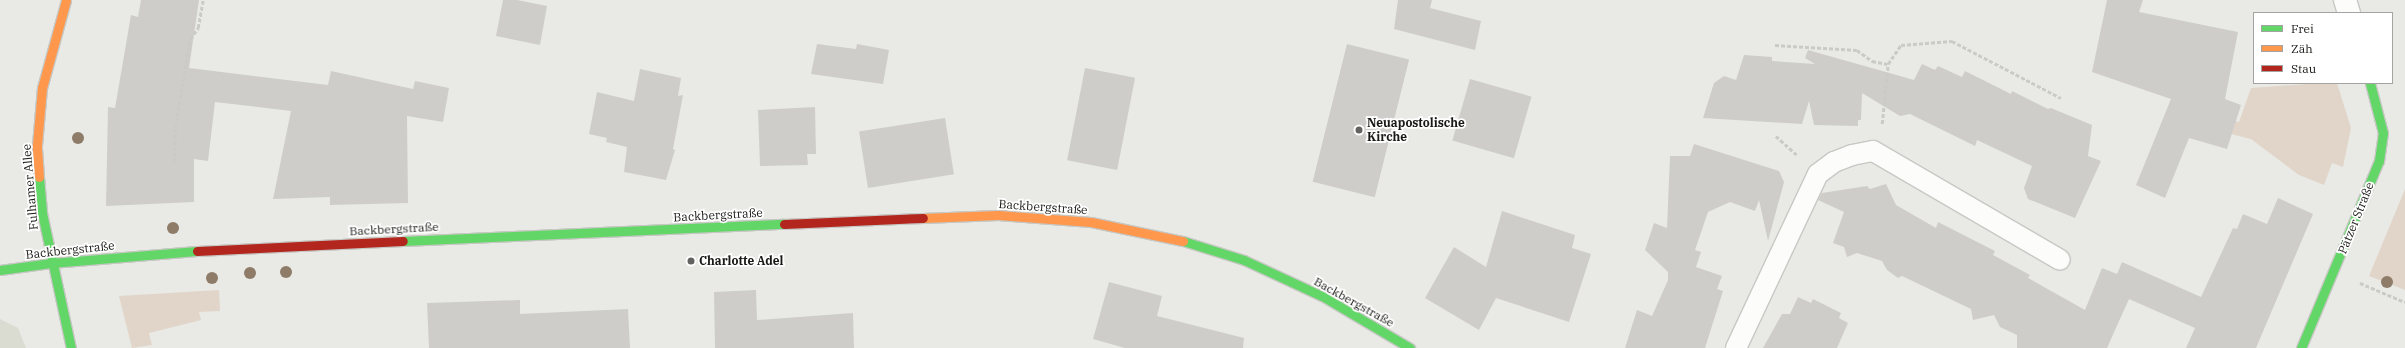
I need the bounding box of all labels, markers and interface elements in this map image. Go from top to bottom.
legend [2253,12,2393,84]
text: Frei [2291,21,2314,36]
text: Zäh [2291,41,2313,56]
text: Stau [2291,61,2316,76]
place label: Neuapostolische Kirche [1367,116,1465,144]
marker: Neuapostolische Kirche [1354,125,1364,135]
street label: Fulhamer Allee [19,143,41,231]
street label: Pätzer Straße [2335,180,2377,256]
street label: Backbergstraße [998,197,1088,217]
street label: Backbergstraße [673,205,763,225]
street label: Backbergstraße [349,219,439,239]
street label: Backbergstraße [25,238,115,262]
place label: Charlotte Adel [699,254,783,268]
marker: Charlotte Adel [686,256,696,266]
street label: Backbergstraße [1311,274,1397,330]

